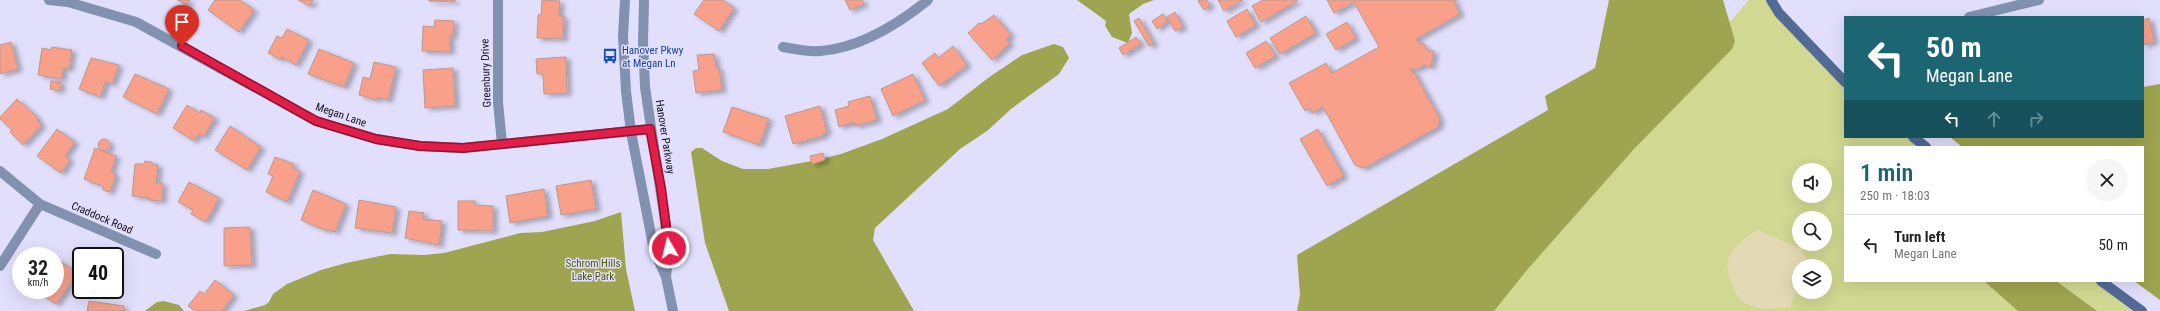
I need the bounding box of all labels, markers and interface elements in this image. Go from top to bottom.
pin [165,5,199,46]
icon: arrive [171,11,193,33]
text: 50 m [1926,31,1982,64]
icon: left [1860,32,1912,84]
street label: Greenbury Drive [478,38,494,108]
place label: Hanover Pkwy at Megan Ln [622,44,684,70]
bus stop icon: Hanover Pkwy at Megan Ln [601,47,619,65]
text: Megan Lane [1926,65,2013,86]
street label: Hanover Parkway [653,99,677,175]
street label: Megan Lane [314,100,368,130]
icon: left [1941,108,1963,130]
icon: ahead [1983,108,2005,130]
icon: right [2025,108,2047,130]
text: 1 min [1860,159,1913,187]
button: close [2086,159,2128,201]
map controls [1792,163,1832,299]
button: sound [1792,163,1832,203]
text: 250 m · 18:03 [1860,188,1930,203]
street label: Craddock Road [69,199,135,237]
button: search [1792,211,1832,251]
position arrow [648,227,690,269]
text: Turn left [1894,228,1945,246]
icon: left [1860,234,1882,256]
text: 50 m [2098,236,2128,254]
text: Megan Lane [1894,246,1957,261]
speed limit sign: 40 [72,247,124,299]
text: 32 [28,256,48,280]
park label: Schrom Hills Lake Park [565,257,621,283]
button: layers [1792,259,1832,299]
text: km/h [28,277,48,288]

